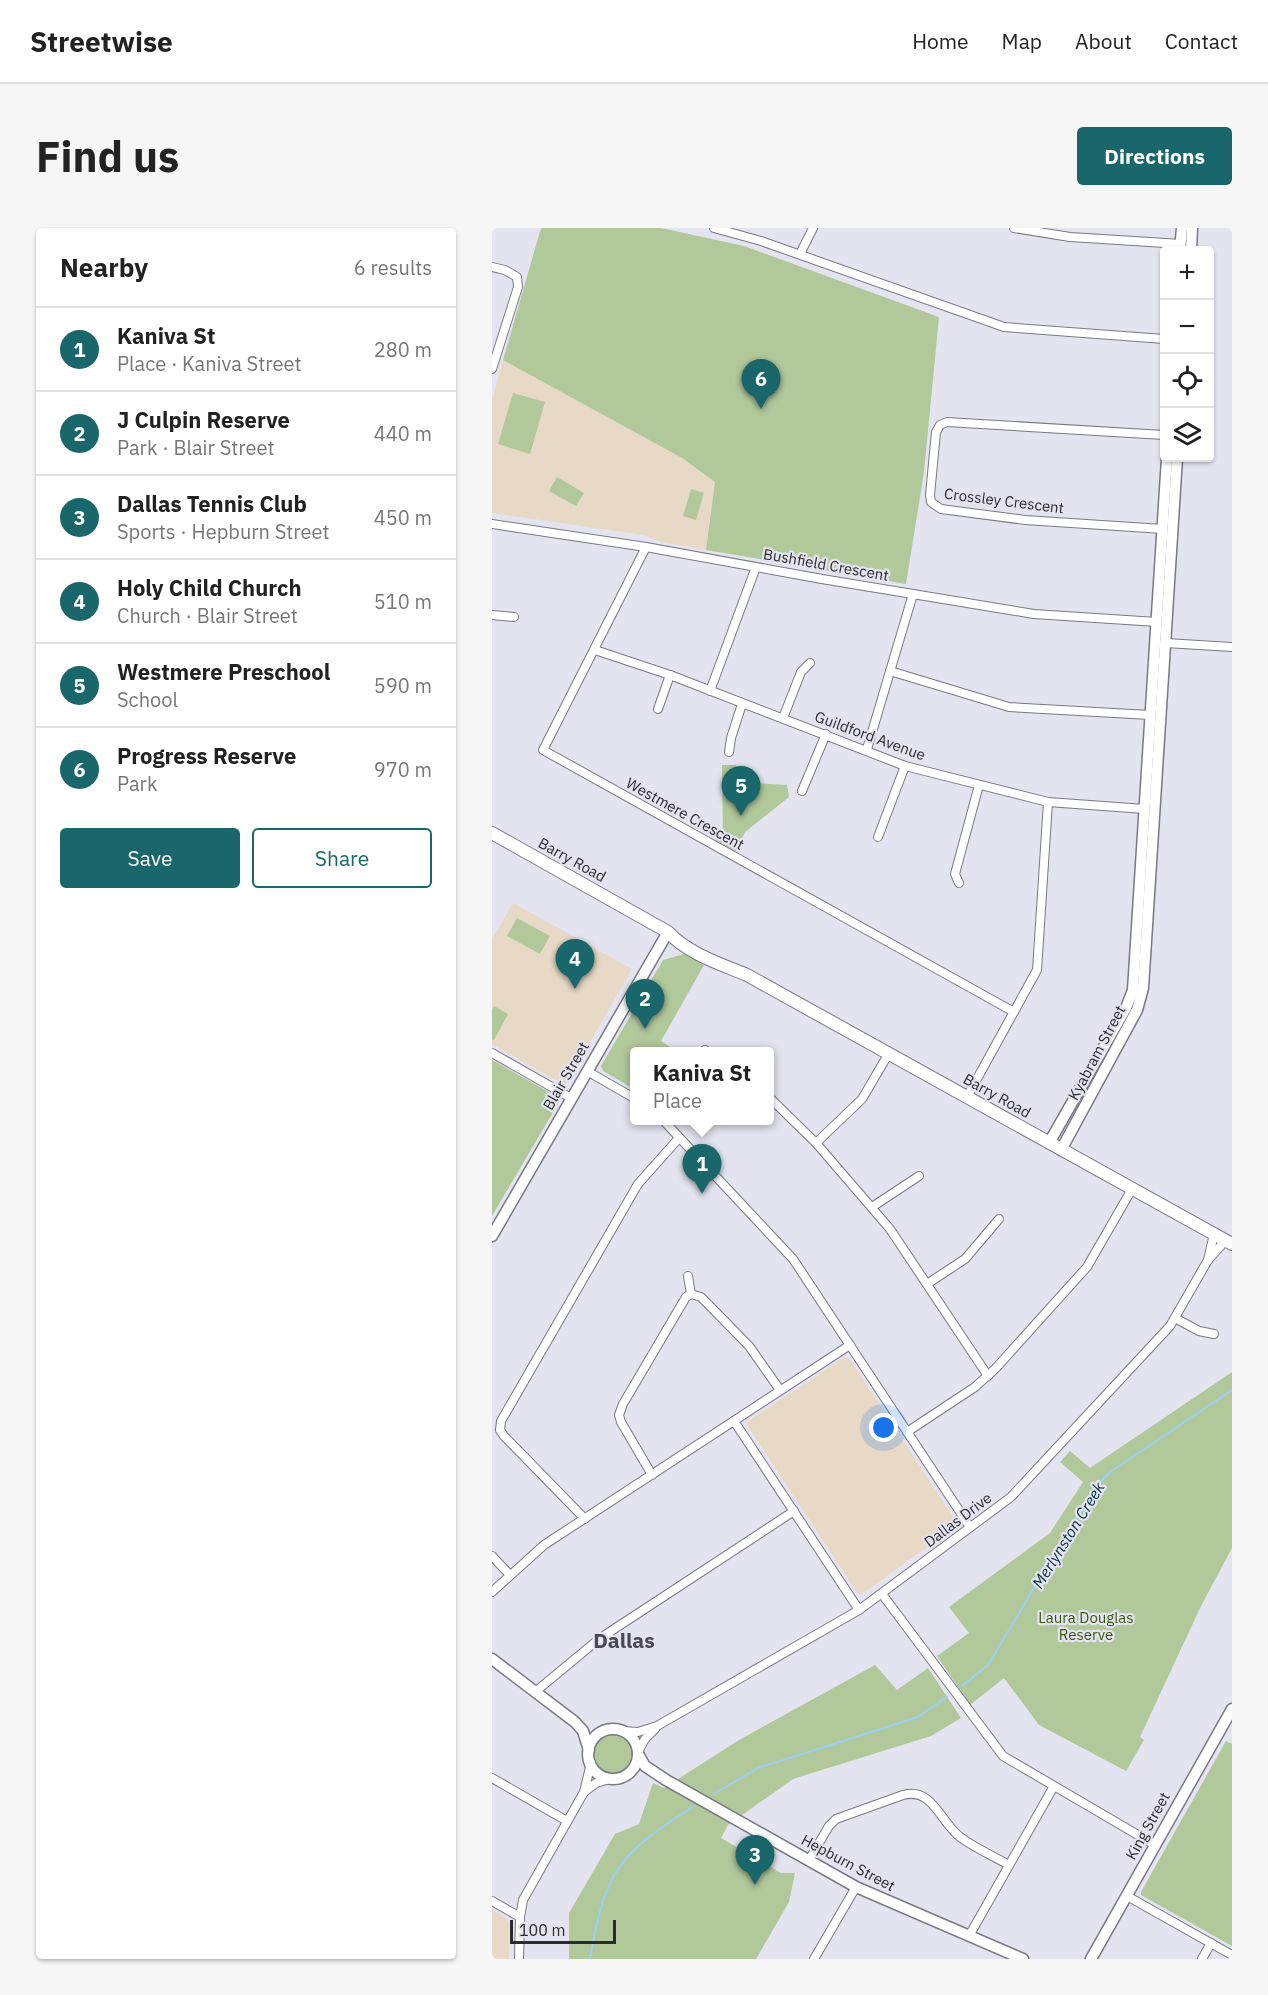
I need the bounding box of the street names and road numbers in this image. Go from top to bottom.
street label: Crossley Crescent [943,484,1065,517]
street label: Bushfield Crescent [762,544,890,585]
street label: Guildford Avenue [812,707,928,764]
street label: Westmere Crescent [623,773,748,854]
street label: Barry Road [535,833,609,886]
street label: Kyabram Street [1064,1002,1129,1103]
street label: Blair Street [538,1038,593,1113]
street label: Barry Road [960,1069,1034,1122]
street label: Dallas Drive [920,1488,995,1551]
street label: King Street [1121,1789,1174,1863]
street label: Hepburn Street [798,1830,898,1895]

